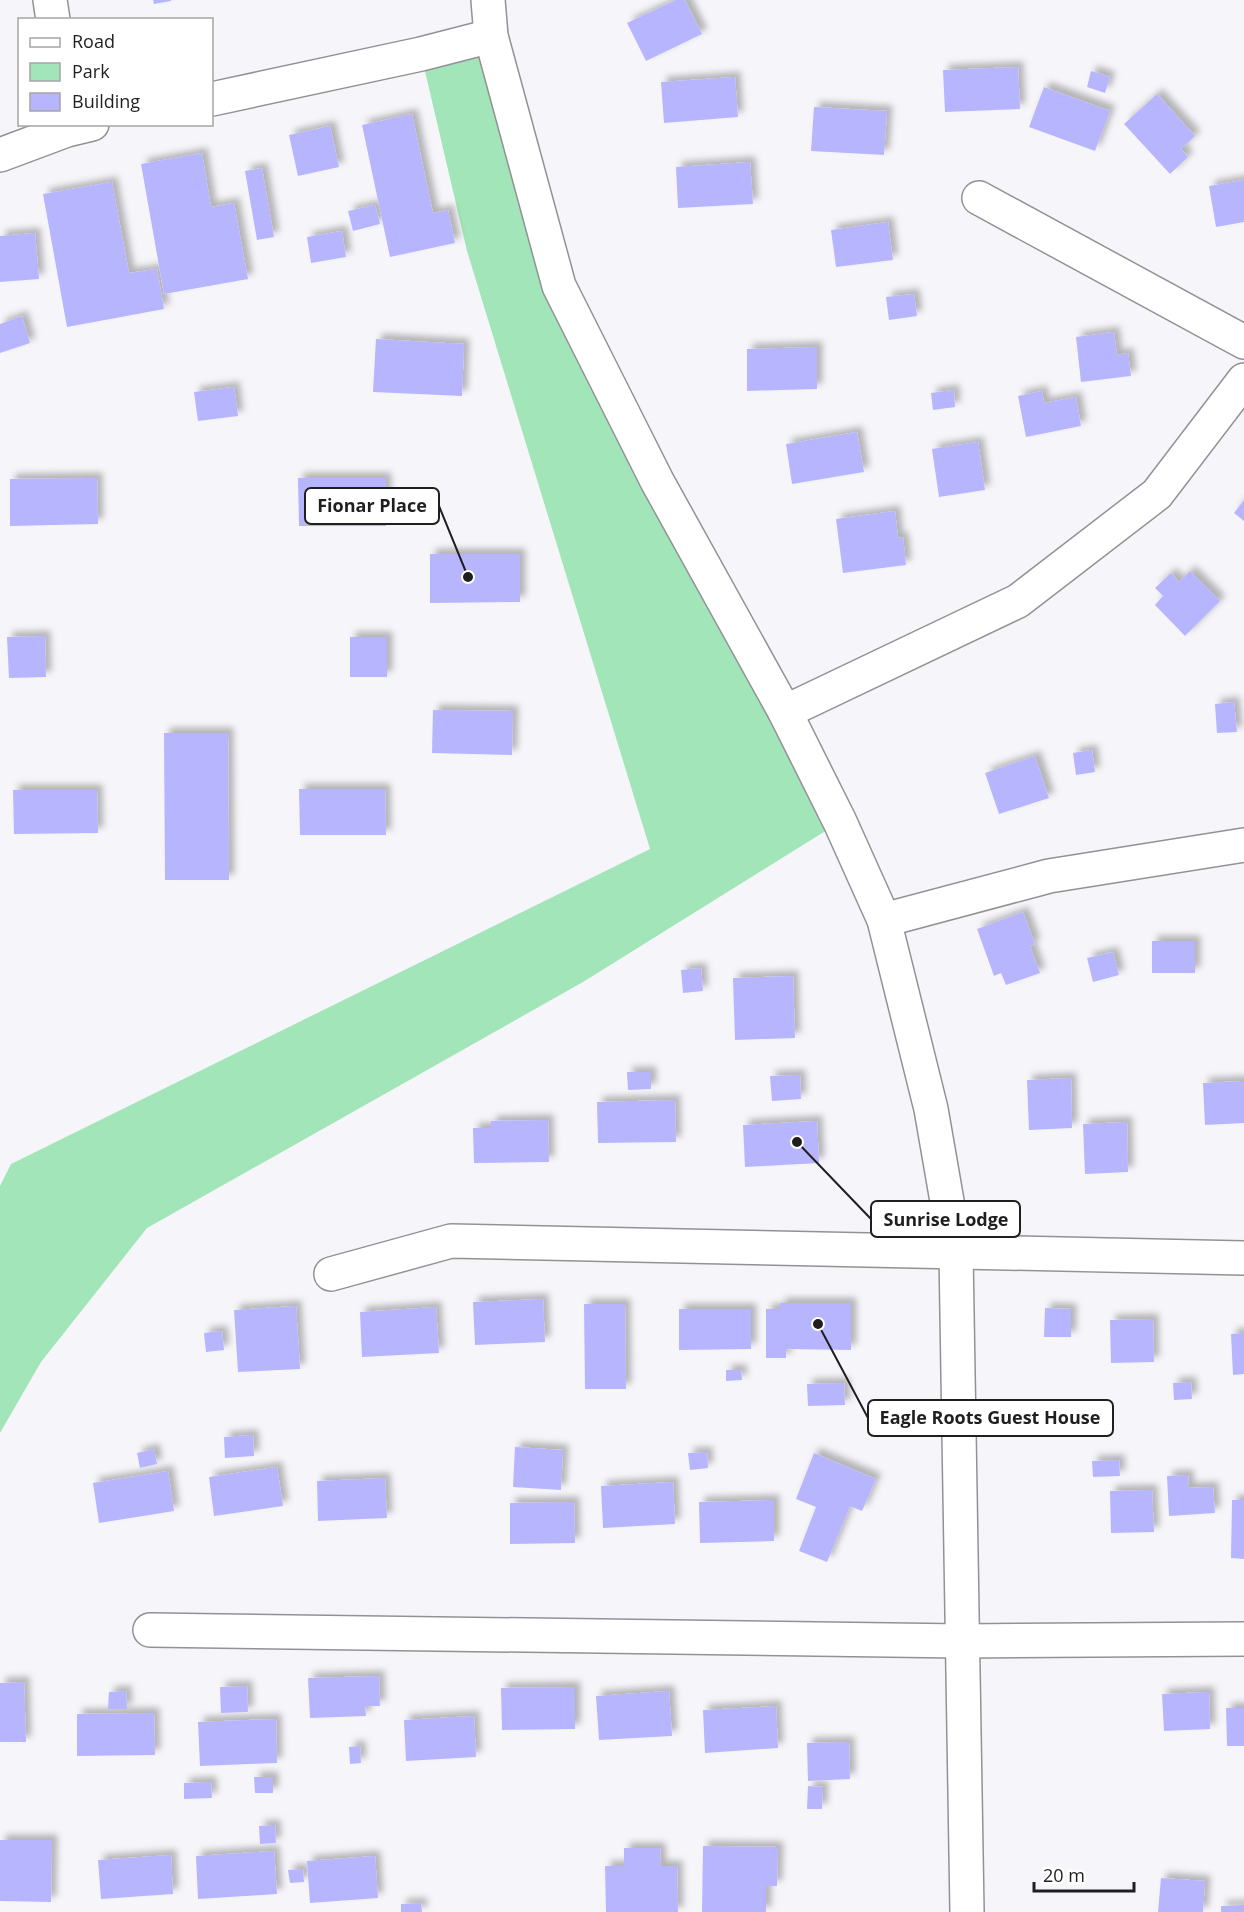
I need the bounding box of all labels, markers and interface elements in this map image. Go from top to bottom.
legend [18,18,213,126]
text: Road [72,29,115,53]
text: Park [72,59,110,83]
text: Building [72,89,140,113]
callout: Fionar Place [305,488,439,524]
text: Fionar Place [317,493,427,517]
callout: Sunrise Lodge [871,1201,1020,1237]
text: Sunrise Lodge [883,1207,1009,1231]
callout: Eagle Roots Guest House [868,1400,1113,1436]
text: Eagle Roots Guest House [880,1405,1100,1429]
scale bar [1034,1855,1134,1893]
text: 20 m [1043,1863,1085,1887]

